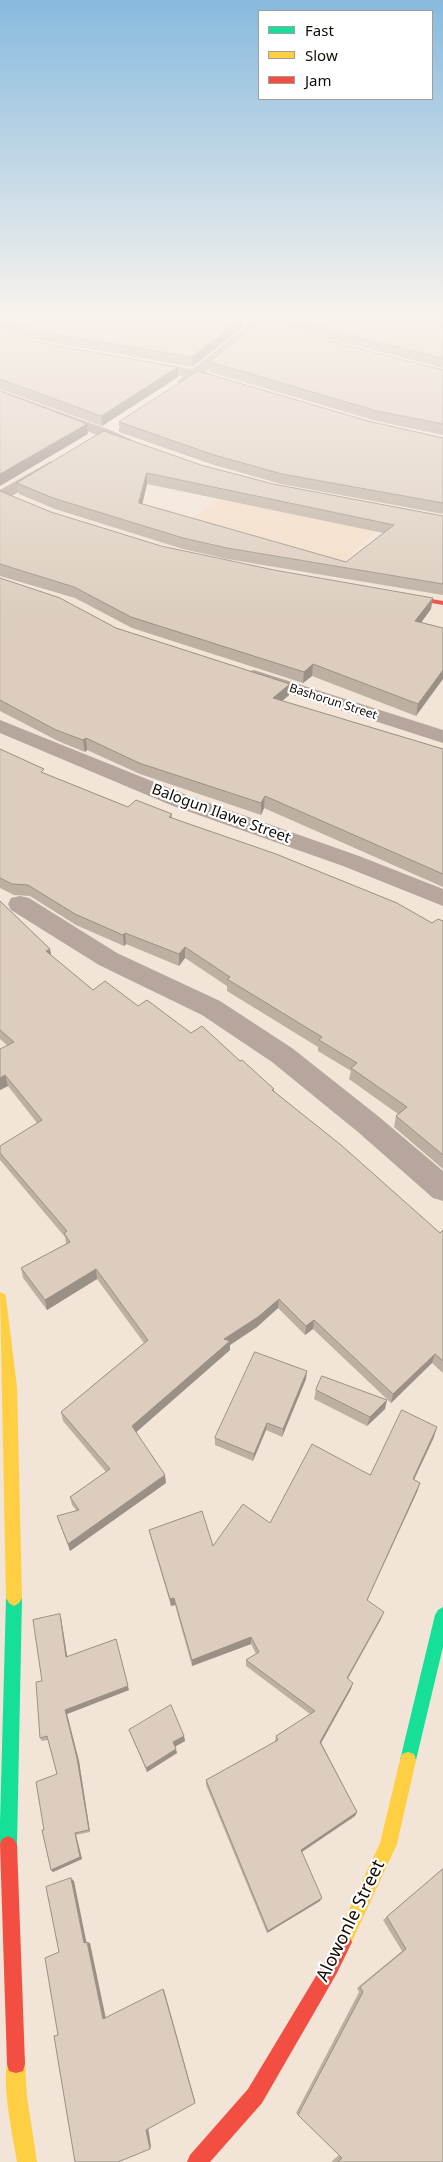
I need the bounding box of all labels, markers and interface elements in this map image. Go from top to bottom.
legend [258,10,433,100]
text: Fast [305,20,334,40]
text: Slow [305,45,338,65]
text: Jam [305,70,332,90]
street label: Bashorun Street [287,681,379,723]
street label: Balogun Ilawe Street [149,781,293,847]
street label: Alowonle Street [312,1857,390,1985]

